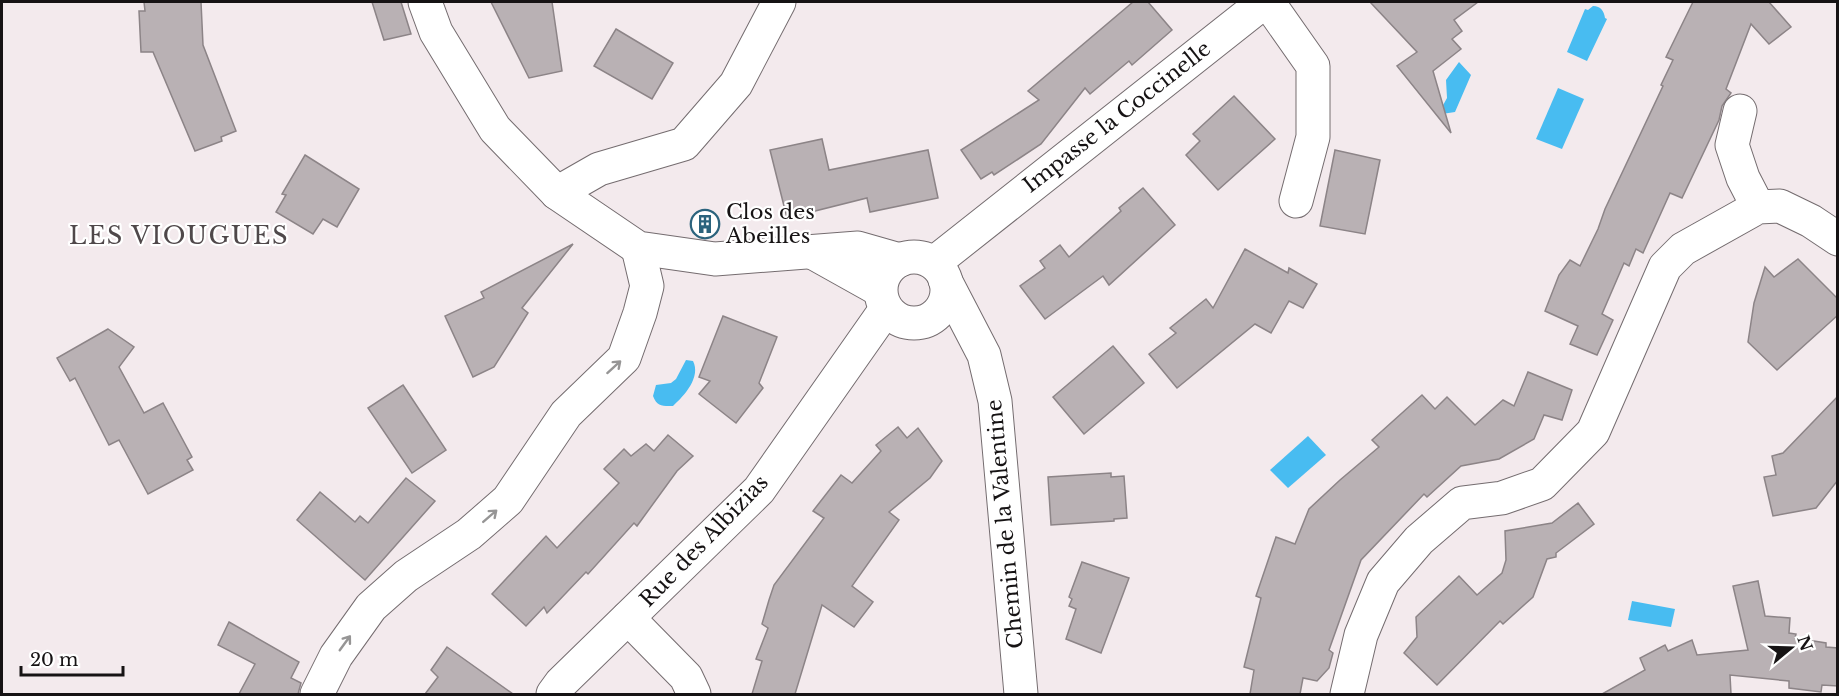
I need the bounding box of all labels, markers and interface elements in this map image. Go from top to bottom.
street label: Impasse la Coccinelle [1018,36,1216,198]
place label: Clos des Abeilles [725,199,815,249]
building icon: Clos des Abeilles [689,208,721,240]
district label: LES VIOUGUES [69,221,289,250]
one-way arrow [606,360,621,374]
street label: Chemin de la Valentine [981,398,1029,650]
street label: Rue des Albizias [634,470,774,612]
one-way arrow [482,509,498,522]
north arrow [1761,618,1821,678]
text: N [1793,633,1817,653]
one-way arrow [339,636,351,652]
scale bar [21,639,123,677]
text: 20 m [30,649,78,671]

